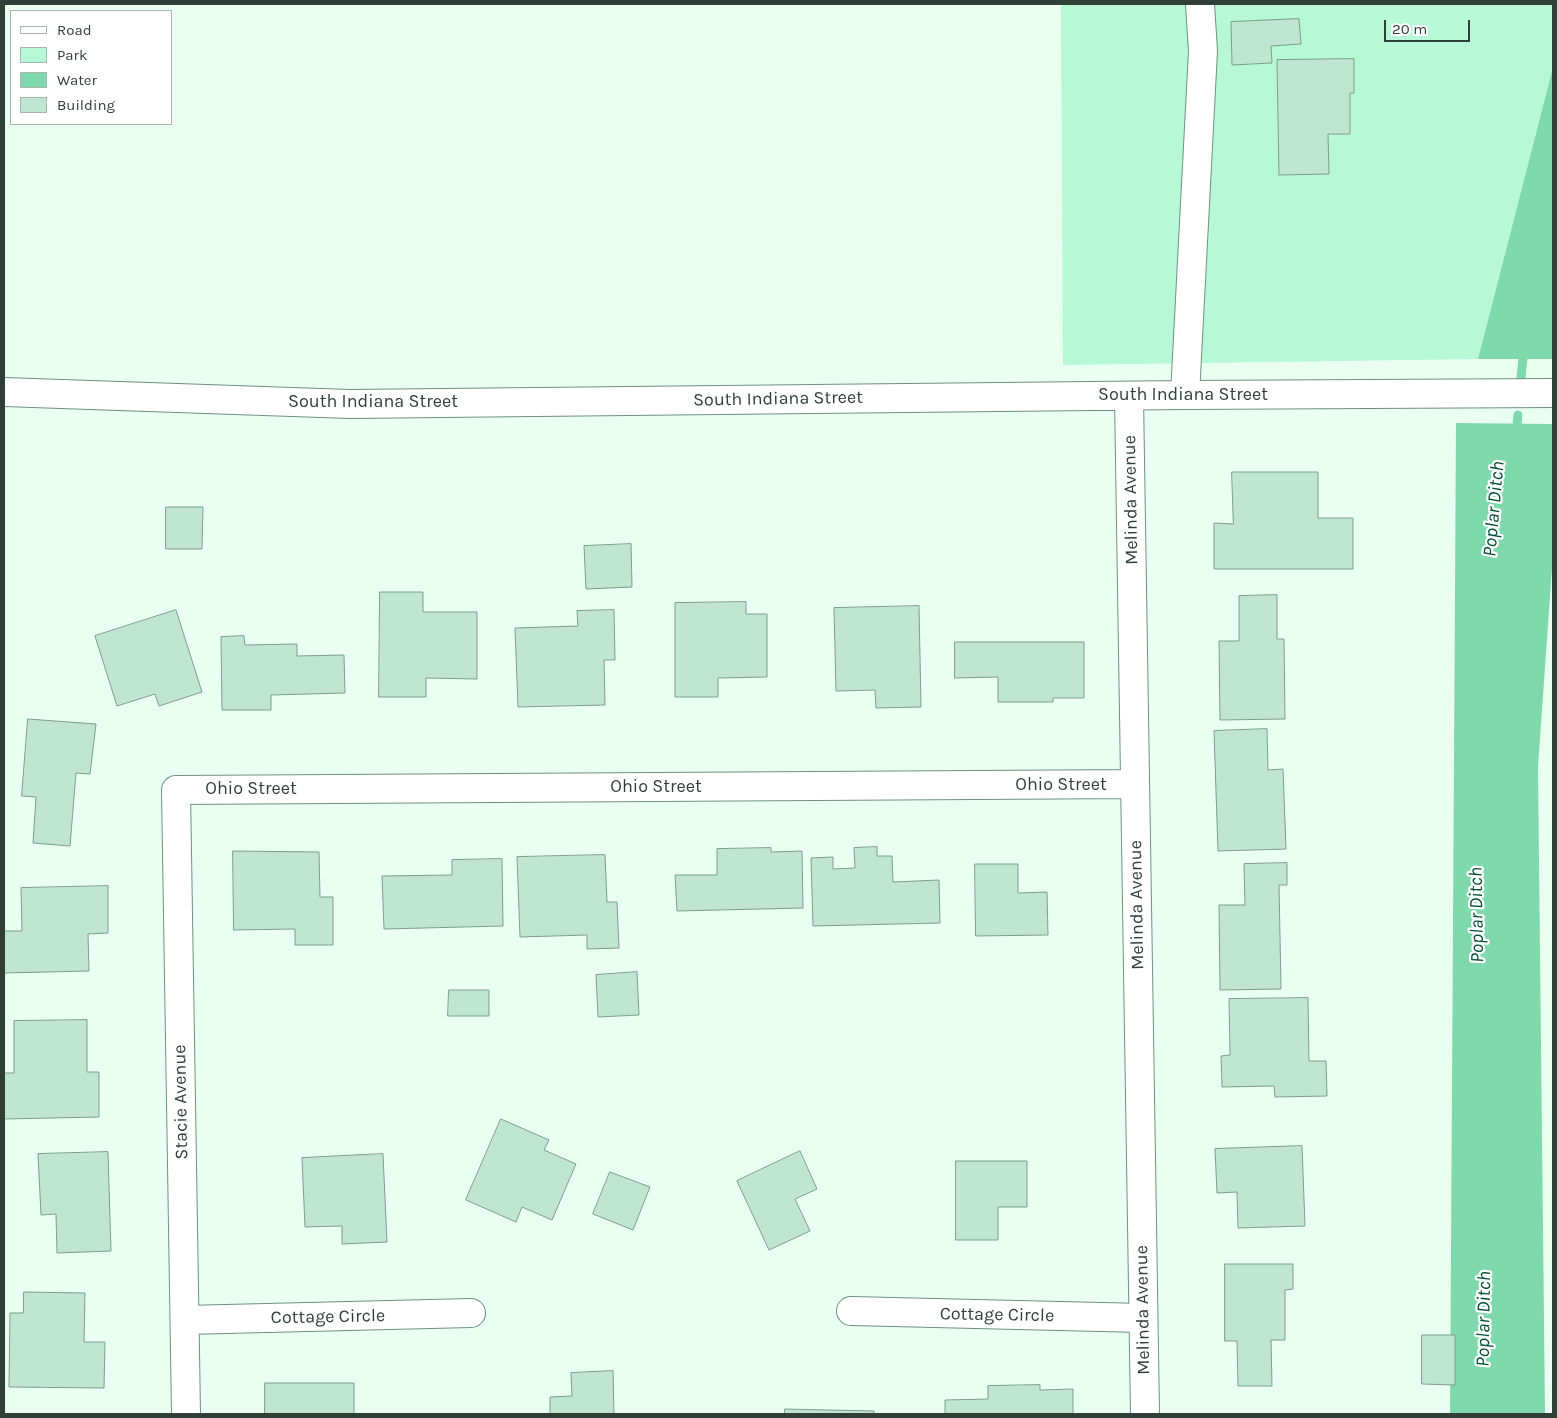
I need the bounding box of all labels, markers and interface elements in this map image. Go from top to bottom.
legend [10,10,172,125]
scale bar [1387,10,1473,42]
text: 20 m [1392,20,1427,38]
text: Road [57,21,92,39]
text: Park [57,46,87,64]
text: Water [57,71,97,89]
text: Building [57,96,115,114]
street label: South Indiana Street [1098,384,1268,406]
street label: South Indiana Street [693,387,863,411]
street label: South Indiana Street [288,391,458,413]
street label: Melinda Avenue [1119,435,1143,565]
water label: Poplar Ditch [1478,460,1510,558]
street label: Ohio Street [1015,774,1107,796]
street label: Ohio Street [610,776,702,798]
street label: Ohio Street [205,778,297,800]
street label: Melinda Avenue [1125,840,1149,970]
water label: Poplar Ditch [1465,867,1489,963]
street label: Stacie Avenue [169,1044,193,1160]
street label: Melinda Avenue [1131,1245,1155,1375]
water label: Poplar Ditch [1472,1271,1496,1367]
street label: Cottage Circle [940,1303,1054,1327]
street label: Cottage Circle [271,1305,385,1329]

